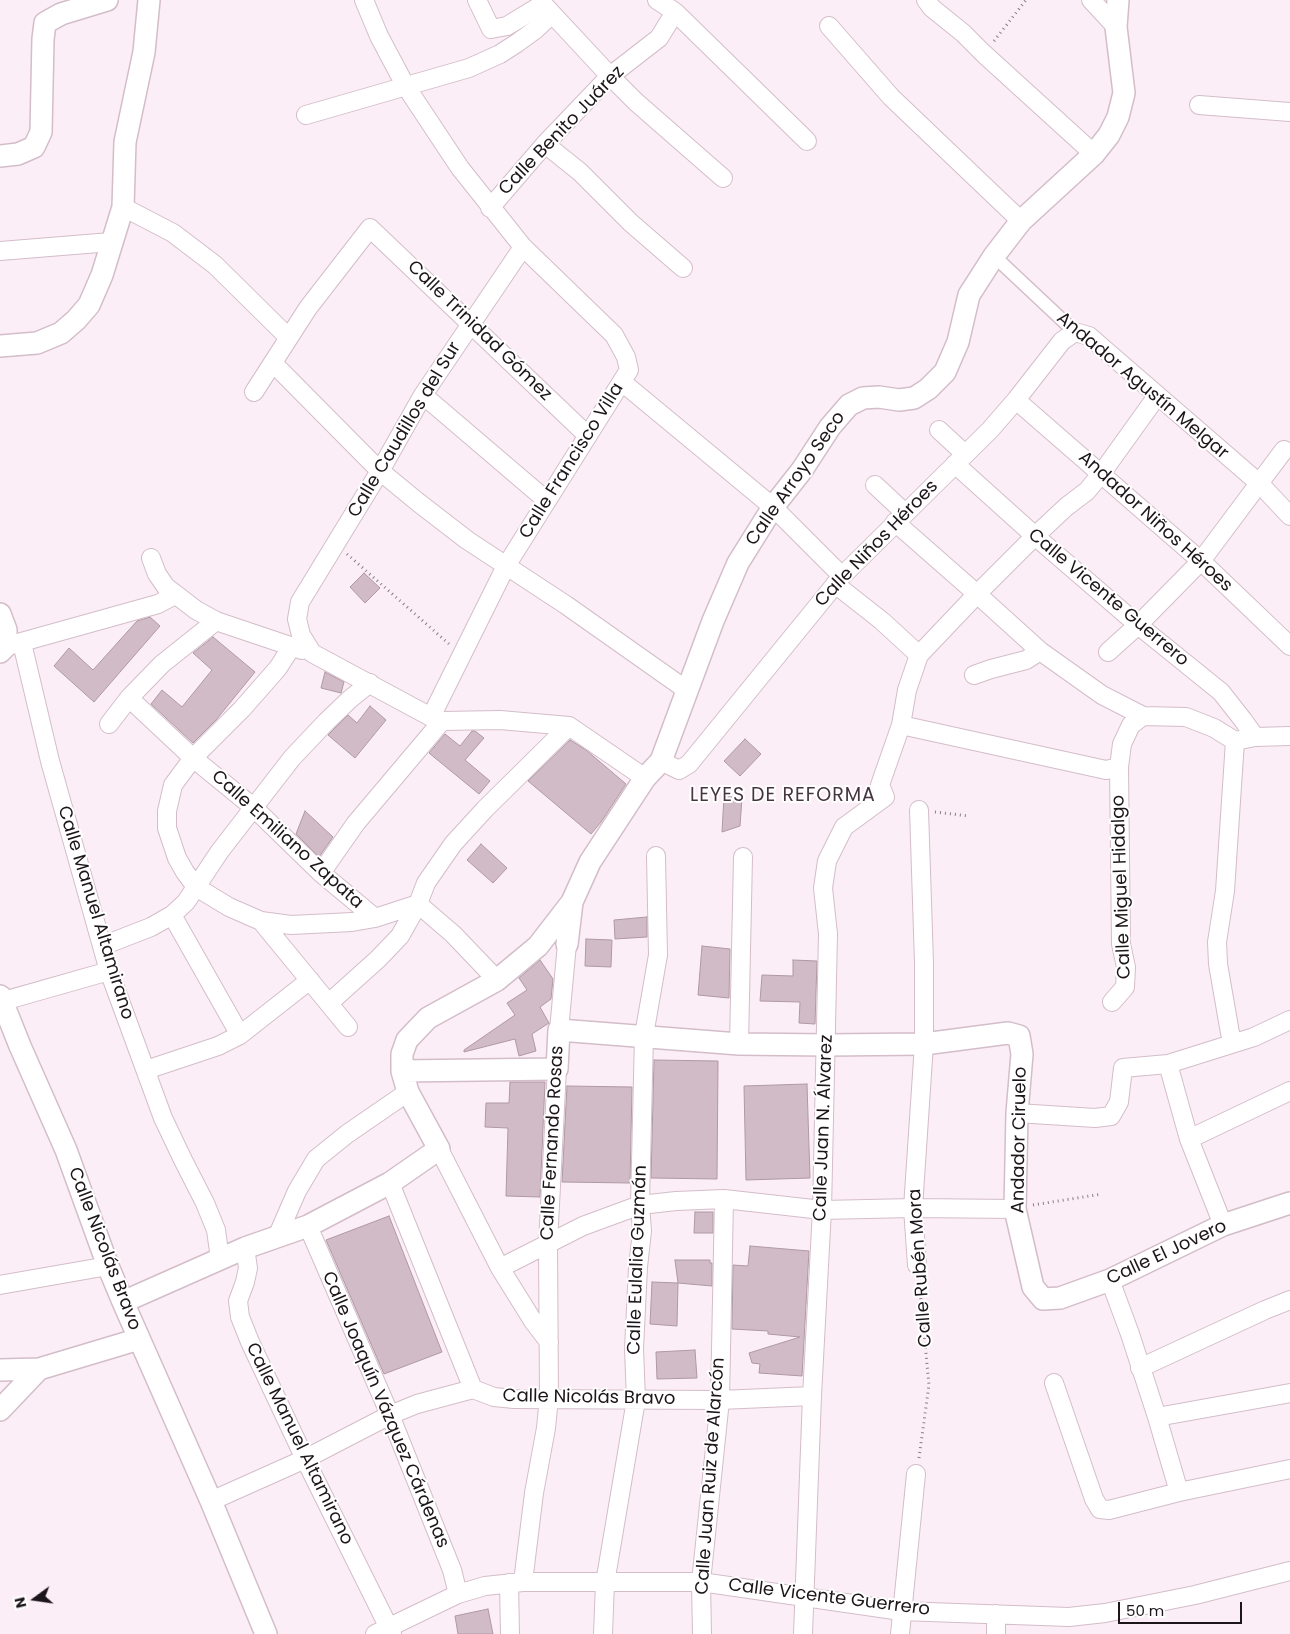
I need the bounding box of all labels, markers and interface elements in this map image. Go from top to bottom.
street label: Calle Benito Juárez [495,62,629,200]
street label: Calle Trinidad Gómez [402,256,556,406]
street label: Andador Agustín Melgar [1052,308,1232,464]
street label: Calle Caudillos del Sur [344,338,466,522]
street label: Calle Francisco Villa [515,379,629,543]
street label: Calle Arroyo Seco [742,408,850,550]
street label: Andador Niños Héroes [1073,447,1237,597]
street label: Calle Niños Héroes [811,476,943,612]
street label: Calle Vicente Guerrero [1023,524,1193,672]
street label: Calle Emiliano Zapata [207,766,367,914]
district label: LEYES DE REFORMA [688,785,878,807]
street label: Calle Miguel Hidalgo [1108,795,1136,979]
street label: Calle Manuel Altamirano [52,804,138,1022]
street label: Calle Juan N. Álvarez [810,1034,838,1222]
street label: Calle Fernando Rosas [537,1045,569,1241]
street label: Andador Ciruelo [1008,1066,1032,1214]
street label: Calle Nicolás Bravo [63,1164,145,1334]
street label: Calle Eulalia Guzmán [624,1165,652,1355]
street label: Calle Rubén Mora [905,1188,937,1348]
street label: Calle El Jovero [1104,1216,1230,1290]
street label: Calle Joaquín Vázquez Cárdenas [317,1269,453,1551]
street label: Calle Manuel Altamirano [241,1339,357,1549]
street label: Calle Juan Ruiz de Alarcón [692,1357,730,1595]
street label: Calle Nicolás Bravo [502,1386,676,1410]
north arrow [10,1574,60,1624]
street label: Calle Vicente Guerrero [727,1575,931,1621]
scale bar [1120,1592,1244,1624]
text: N [9,1595,31,1610]
text: 50 m [1126,1600,1164,1621]

